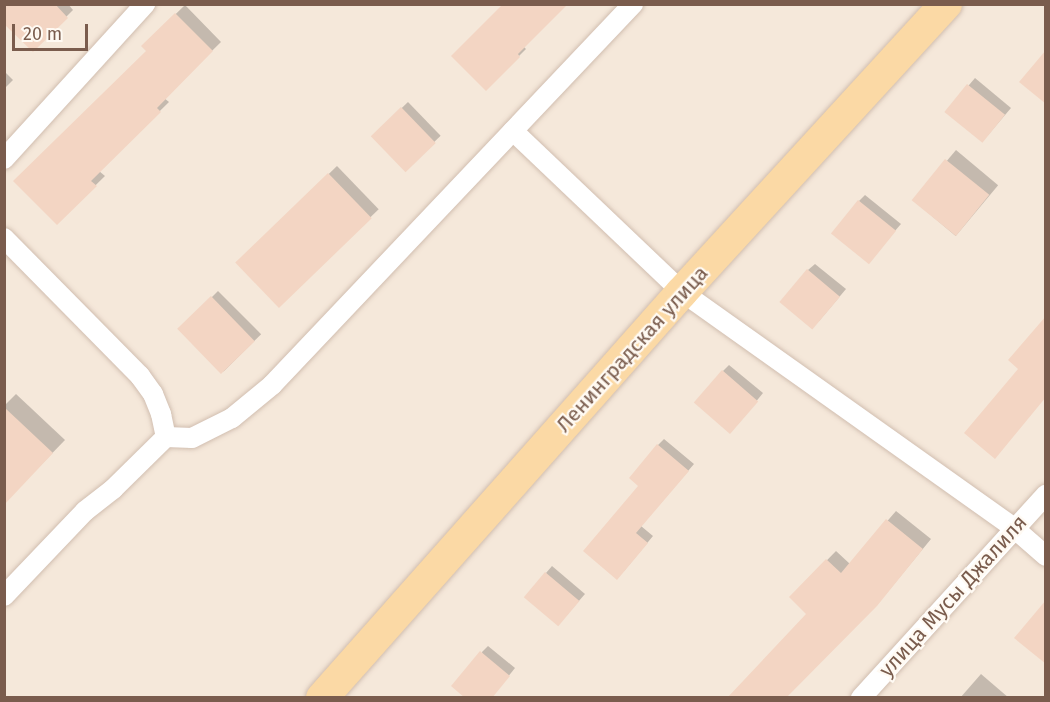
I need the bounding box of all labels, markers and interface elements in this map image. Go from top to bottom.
scale bar [15,12,92,50]
text: 20 m [23,23,62,45]
street label: Ленинградская улица [551,261,713,437]
street label: улица Мусы Джалиля [874,510,1032,682]

